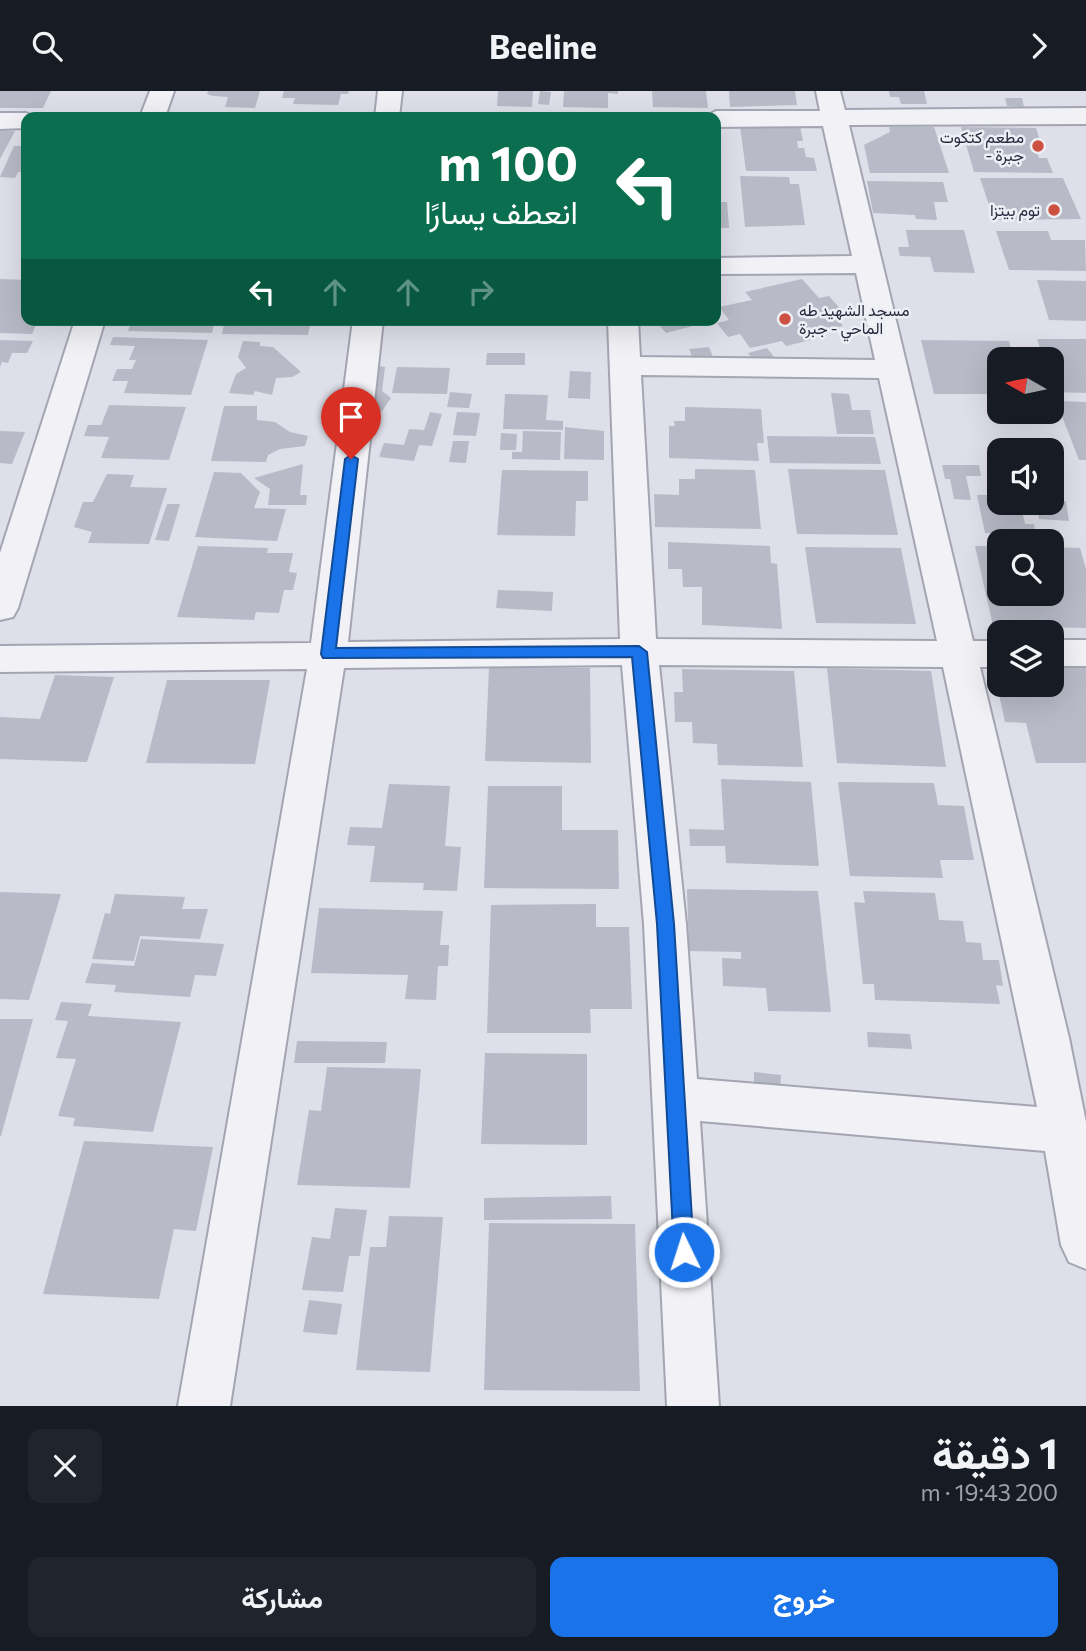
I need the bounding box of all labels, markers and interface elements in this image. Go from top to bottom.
text: Beeline [489,26,597,66]
icon: search [28,27,66,65]
icon: forward [1020,27,1058,65]
place label: مطعم كتكوت - جبرة [940,127,1024,166]
text: 100 m [439,131,578,191]
marker: مطعم كتكوت - جبرة [1030,138,1046,154]
icon: left [602,140,693,231]
text: انعطف يسارًا [424,191,578,231]
place label: توم بيتزا [990,200,1040,221]
marker: توم بيتزا [1046,202,1062,218]
icon: left [243,273,281,311]
icon: ahead [316,273,354,311]
icon: ahead [389,273,427,311]
icon: right [462,273,500,311]
place label: مسجد الشهيد طه الماحي - جبرة [799,300,909,342]
marker: مسجد الشهيد طه الماحي - جبرة [777,311,793,327]
north arrow [987,347,1064,423]
map controls [987,347,1064,697]
pin [321,387,381,459]
icon: arrive [332,398,370,436]
button: sound [987,438,1064,515]
button: search [987,529,1064,606]
button: layers [987,620,1064,697]
position arrow [647,1215,721,1289]
text: 1 دقيقة [932,1426,1058,1478]
button: close [28,1429,102,1503]
text: 200 m · 19:43 [920,1478,1058,1506]
button: مشاركة [28,1557,536,1637]
button: خروج [550,1557,1058,1637]

